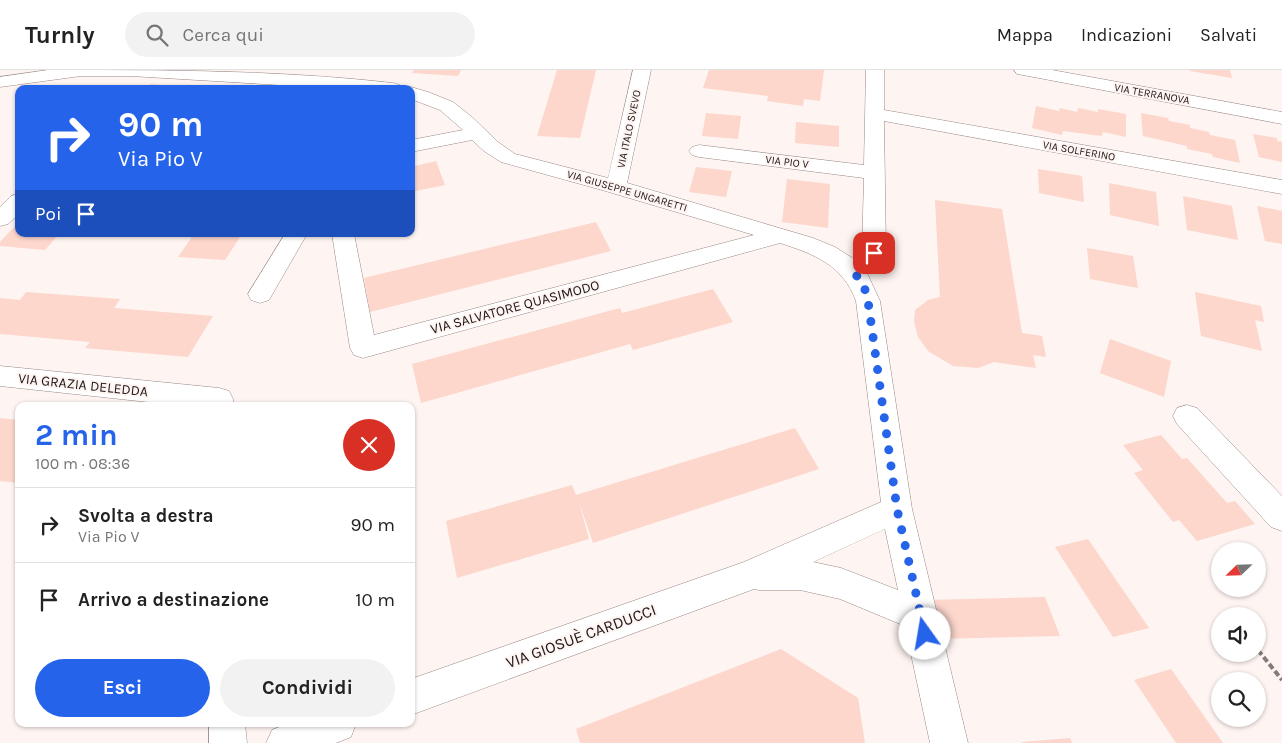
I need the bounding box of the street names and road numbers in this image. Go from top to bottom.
street label: VIA TERRANOVA [1113,81,1191,107]
street label: VIA ITALO SVEVO [614,89,644,169]
street label: VIA SOLFERINO [1042,138,1116,164]
street label: VIA PIO V [765,153,809,171]
street label: VIA GIUSEPPE UNGARETTI [565,168,689,214]
street label: VIA SALVATORE QUASIMODO [429,276,601,338]
street label: VIA GRAZIA DELEDDA [17,370,149,400]
street label: VIA GIOSUÈ CARDUCCI [503,600,659,672]

